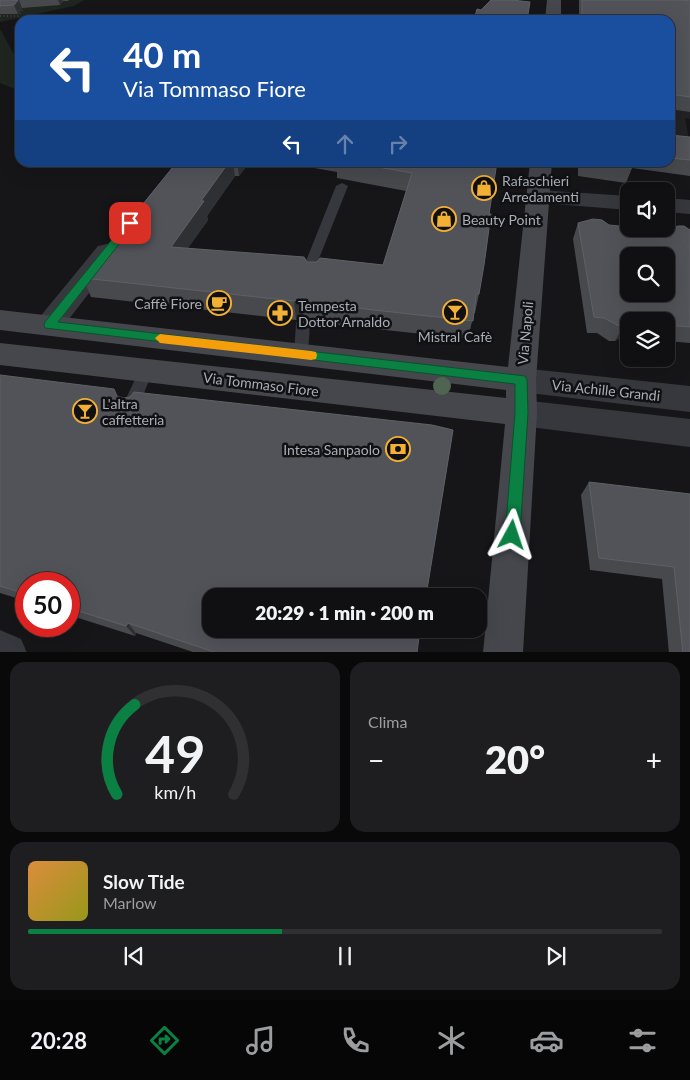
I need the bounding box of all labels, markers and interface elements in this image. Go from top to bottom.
text: 40 m [123,33,201,75]
icon: left [40,35,105,100]
text: Via Tommaso Fiore [123,75,306,102]
icon: left [278,130,306,158]
icon: ahead [331,130,359,158]
icon: right [384,130,412,158]
place label: Rafaschieri Arredamenti [502,172,579,205]
shop icon: Rafaschieri Arredamenti [471,175,497,201]
map controls [620,182,675,367]
button: sound [620,182,675,237]
pin [109,202,151,244]
shop icon: Beauty Point [431,206,457,232]
icon: arrive [116,209,144,237]
place label: Beauty Point [462,211,541,228]
button: search [620,247,675,302]
cafe icon: Caffè Fiore [206,290,232,316]
place label: Caffè Fiore [134,295,202,312]
place label: Tempesta Dottor Arnaldo [298,297,390,330]
bar icon: Mistral Cafè [442,299,468,325]
pharmacy icon: Tempesta Dottor Arnaldo [267,300,293,326]
street label: Via Napoli [514,301,536,365]
button: layers [620,312,675,367]
place label: Mistral Cafè [418,328,492,345]
street label: Via Tommaso Fiore [202,368,320,400]
street label: Via Achille Grandi [551,376,661,404]
place label: L'altra caffetteria [102,395,164,428]
bar icon: L'altra caffetteria [72,398,98,424]
bank icon: Intesa Sanpaolo [385,436,411,462]
place label: Intesa Sanpaolo [283,441,380,458]
position arrow [485,508,537,560]
speed limit sign: 50 [15,572,80,637]
text: 20:29 · 1 min · 200 m [255,601,434,624]
text: Clima [368,712,407,731]
text: 49 [145,722,205,784]
text: 20° [485,736,545,782]
text: − [368,743,384,777]
text: + [646,743,662,777]
text: km/h [154,781,196,803]
text: Slow Tide [103,870,185,893]
text: Marlow [103,893,157,912]
icon: previous [120,942,148,970]
icon: pause [331,942,359,970]
icon: next [542,942,570,970]
icon: directions [147,1023,182,1058]
icon: music [243,1023,278,1058]
icon: phone [338,1023,373,1058]
icon: climate [434,1023,469,1058]
icon: car [529,1023,564,1058]
icon: filters [625,1023,660,1058]
text: 20:28 [30,1027,87,1054]

